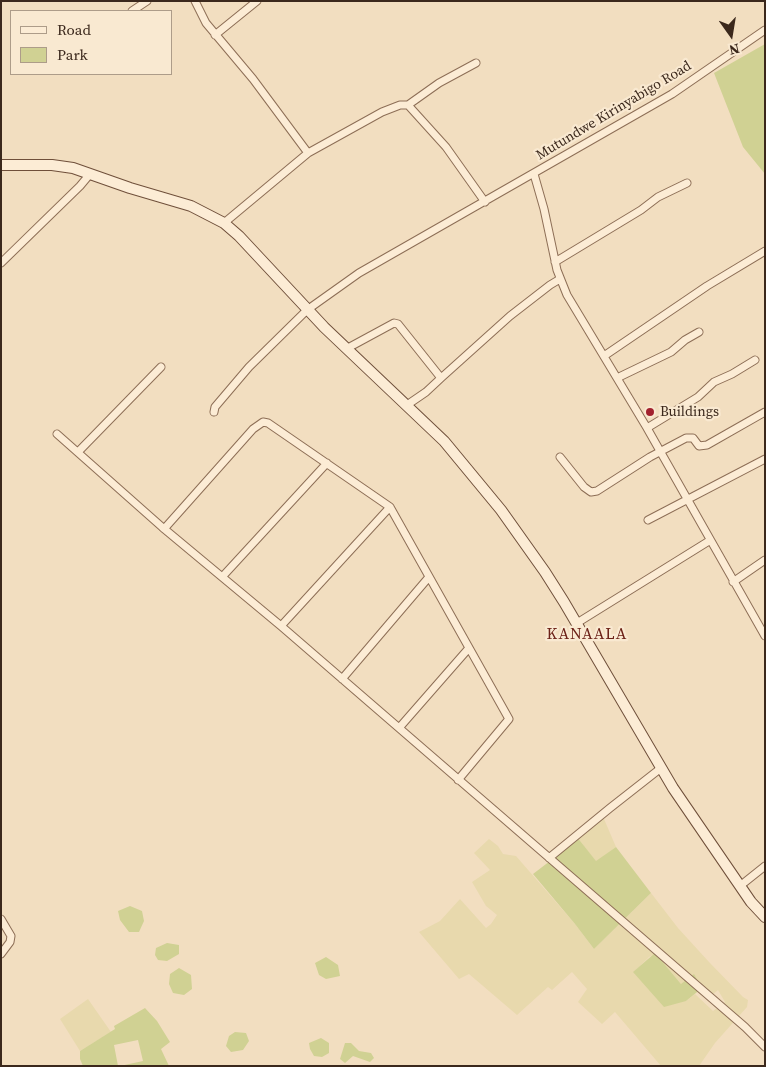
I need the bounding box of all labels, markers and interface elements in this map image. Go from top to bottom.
legend [10,10,172,75]
north arrow [706,10,756,60]
text: Road [57,19,91,40]
text: N [727,39,742,61]
text: Park [57,44,88,65]
street label: Mutundwe Kirinyabigo Road [533,58,695,164]
place label: Buildings [660,404,719,420]
marker: Buildings [644,406,656,418]
district label: KANAALA [546,625,628,645]

